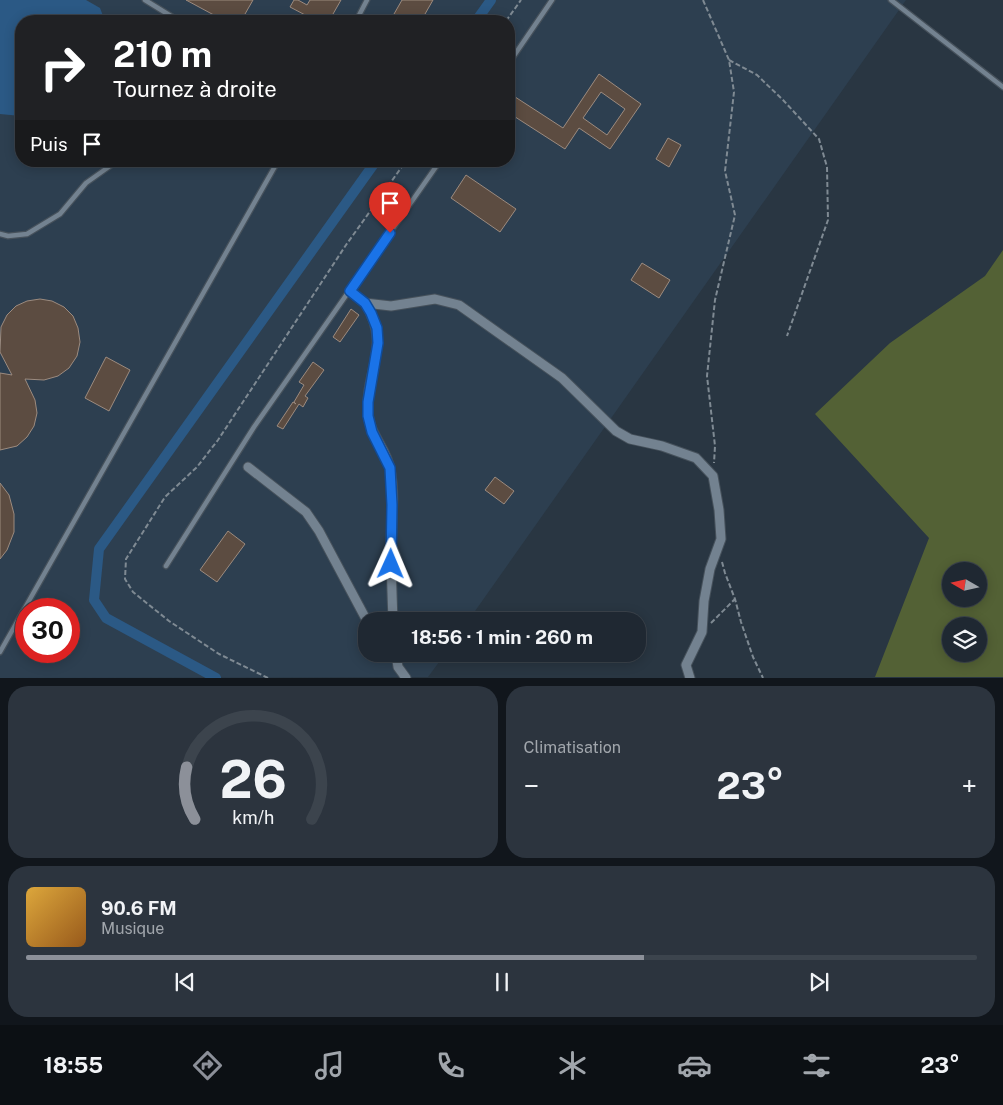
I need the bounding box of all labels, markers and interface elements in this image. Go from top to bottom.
text: 210 m [113,34,212,75]
icon: right [30,35,95,100]
text: Tournez à droite [113,76,277,102]
icon: arrive [78,130,106,158]
text: Puis [30,133,68,155]
pin [369,182,411,233]
icon: arrive [376,189,404,217]
position arrow [364,537,416,589]
north arrow [942,562,988,608]
map controls [942,562,987,662]
speed limit sign: 30 [15,598,80,663]
button: layers [942,617,987,662]
text: 18:56 · 1 min · 260 m [411,626,593,648]
text: Climatisation [524,738,621,757]
text: 26 [219,749,286,810]
text: 23° [717,763,784,808]
text: − [524,769,539,802]
text: + [961,769,977,802]
text: km/h [232,807,274,828]
text: 90.6 FM [101,897,177,919]
text: Musique [101,919,164,938]
icon: previous [171,968,199,996]
icon: pause [488,968,516,996]
icon: next [805,968,833,996]
icon: directions [190,1048,225,1083]
icon: music [312,1048,347,1083]
icon: phone [433,1048,468,1083]
icon: climate [555,1048,590,1083]
icon: car [677,1048,712,1083]
icon: filters [799,1048,834,1083]
text: 18:55 [43,1052,103,1078]
text: 23° [921,1052,960,1078]

